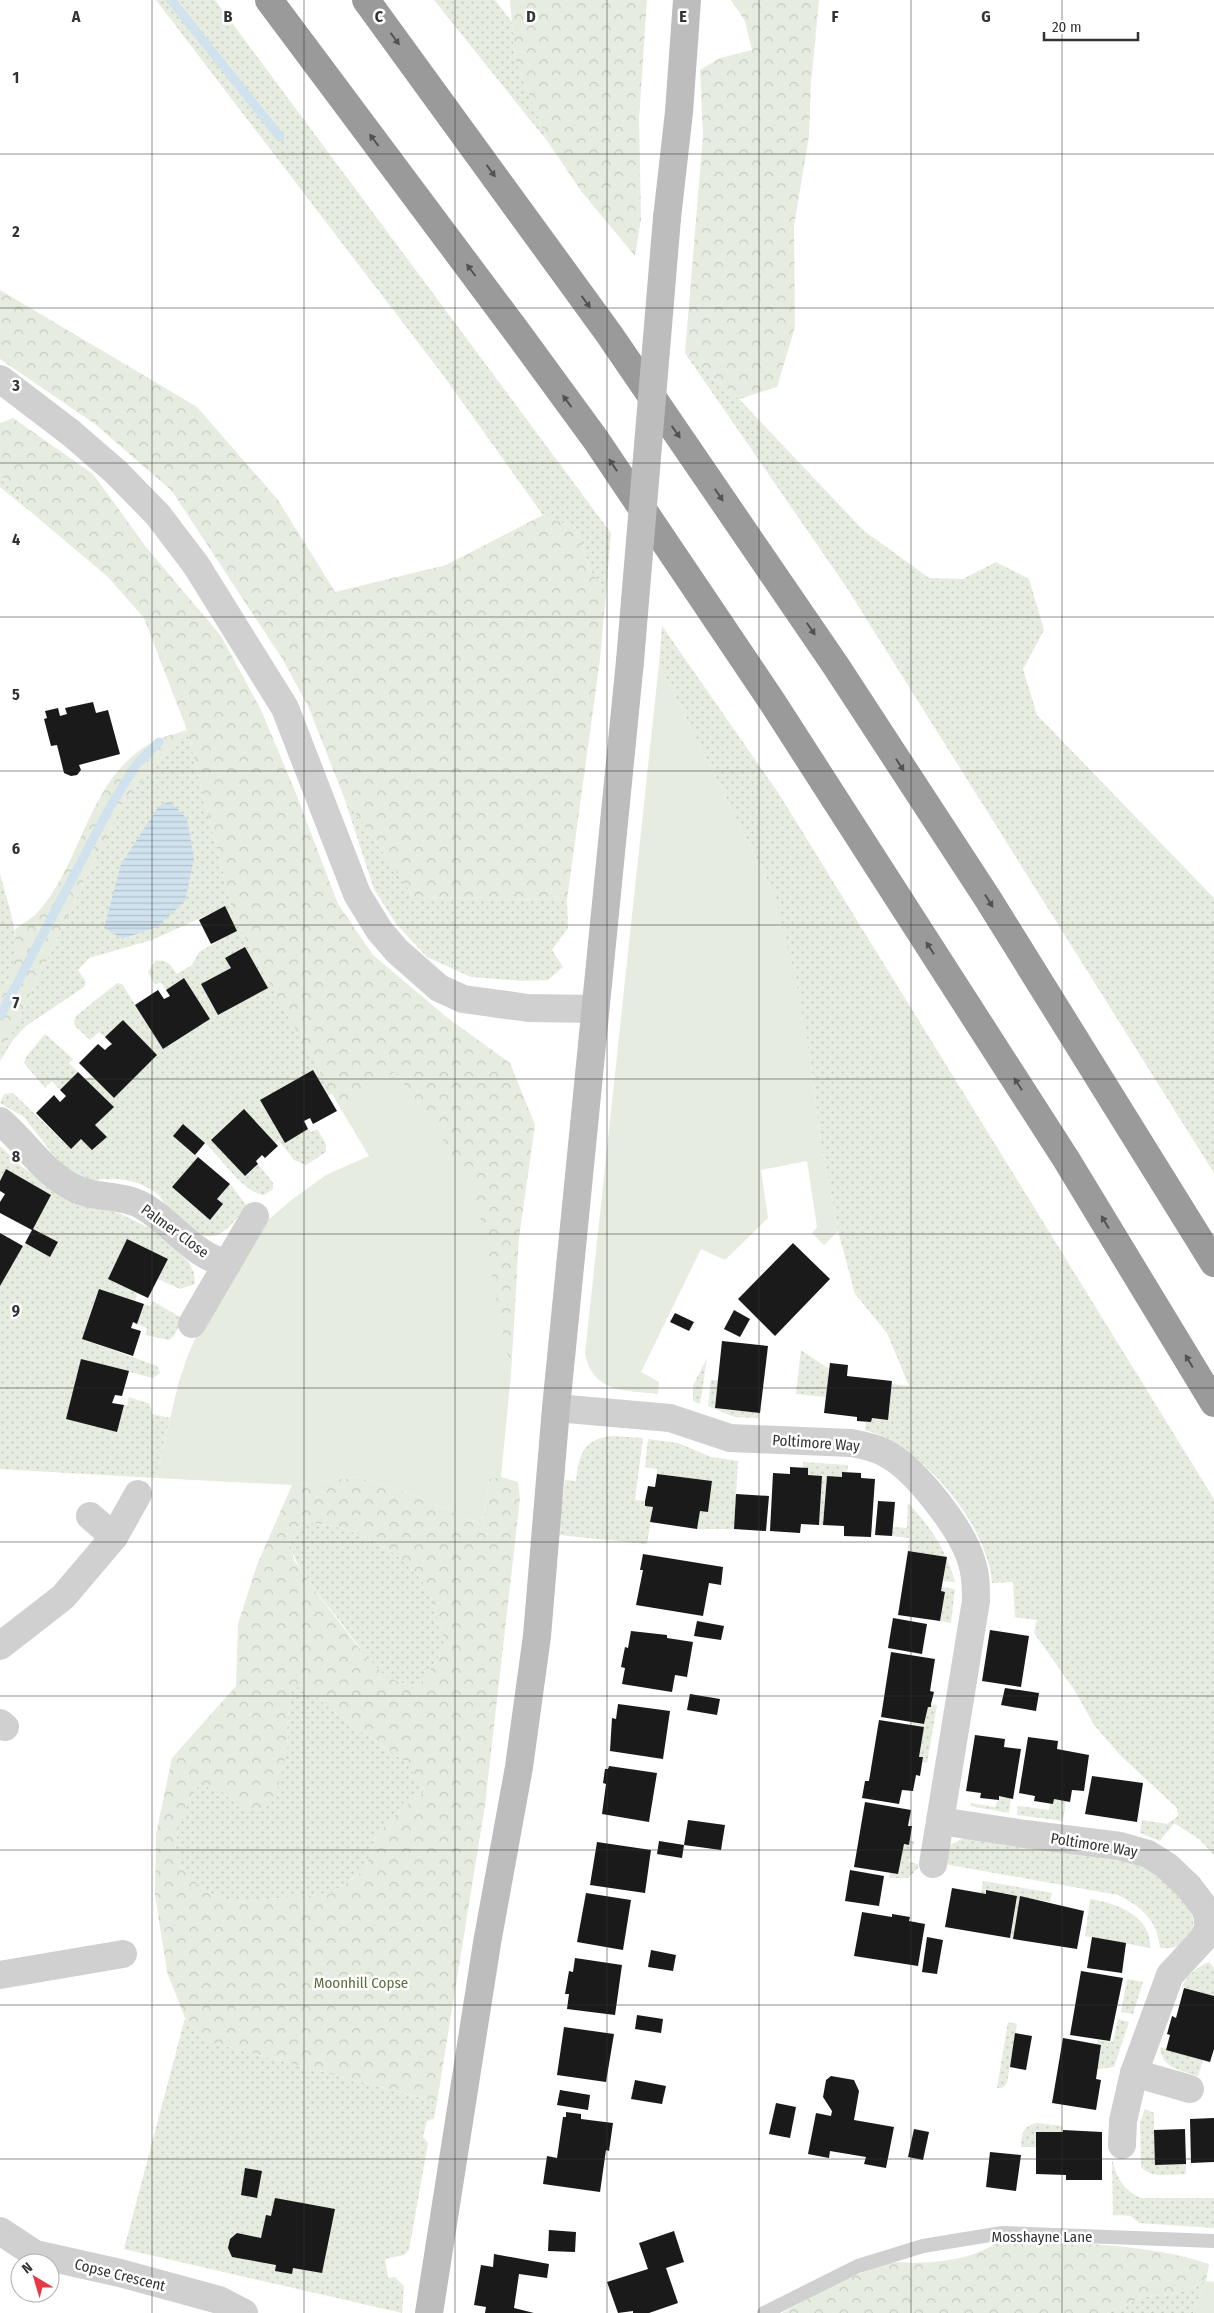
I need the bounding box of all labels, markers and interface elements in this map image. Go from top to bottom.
text: A [71,7,81,26]
text: B [224,7,233,26]
text: C [375,7,384,26]
text: D [526,7,536,26]
text: E [679,7,687,26]
text: F [831,7,839,26]
text: G [981,7,991,26]
scale bar [1044,10,1138,42]
text: 20 m [1052,18,1082,36]
one-way arrow [390,33,400,46]
text: 1 [13,68,19,87]
one-way arrow [368,134,379,147]
one-way arrow [485,164,496,177]
text: 2 [11,222,20,241]
one-way arrow [466,263,476,277]
one-way arrow [581,296,591,309]
text: 3 [11,376,20,395]
one-way arrow [562,395,573,408]
one-way arrow [671,425,681,439]
one-way arrow [608,459,617,472]
one-way arrow [714,488,724,502]
text: 4 [12,530,20,549]
one-way arrow [806,622,816,636]
text: 5 [12,685,20,704]
one-way arrow [895,758,905,772]
text: 6 [12,839,20,858]
one-way arrow [984,895,993,908]
one-way arrow [925,941,934,955]
text: 7 [13,993,20,1012]
one-way arrow [1013,1078,1023,1091]
text: 8 [12,1147,21,1166]
street label: Palmer Close [138,1201,212,1261]
one-way arrow [1100,1215,1109,1228]
text: 9 [12,1301,20,1320]
one-way arrow [1184,1354,1193,1367]
street label: Poltimore Way [772,1431,861,1455]
street label: Poltimore Way [1049,1829,1139,1861]
park label: Moonhill Copse [314,1974,408,1992]
street label: Mosshayne Lane [992,2228,1092,2246]
north arrow [10,2253,60,2303]
street label: Copse Crescent [73,2255,167,2295]
text: N [19,2259,36,2277]

